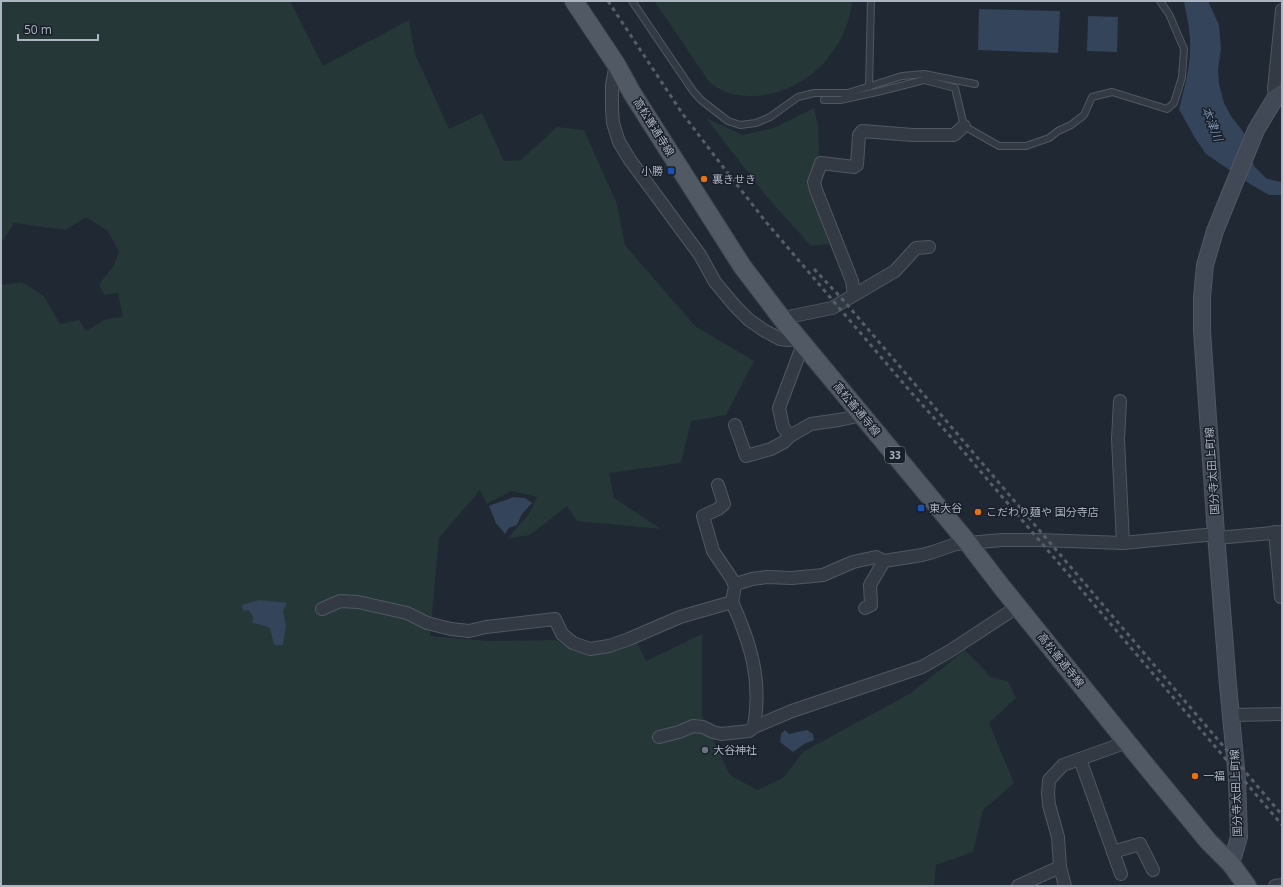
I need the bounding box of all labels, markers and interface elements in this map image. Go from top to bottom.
scale bar [18,16,98,42]
text: 50 m [24,21,52,38]
street label: 高松善通寺線 [631,95,678,159]
water label: 本津川 [1198,104,1228,146]
place label: 小勝 [641,163,663,178]
marker: 小勝 [666,166,676,176]
place label: 裏きせき [712,171,756,186]
marker: 裏きせき [699,174,709,184]
street label: 高松善通寺線 [830,379,884,439]
street label: 国分寺太田上町線 [1201,427,1222,515]
road number: 33 [885,447,905,463]
place label: 東大谷 [929,500,962,515]
marker: 東大谷 [916,503,926,513]
place label: こだわり麺や 国分寺店 [986,504,1099,519]
marker: こだわり麺や 国分寺店 [973,507,983,517]
street label: 高松善通寺線 [1035,629,1088,690]
place label: 大谷神社 [713,742,757,757]
marker: 大谷神社 [700,745,710,755]
street label: 国分寺太田上町線 [1226,749,1245,837]
place label: 一福 [1203,768,1225,783]
marker: 一福 [1190,771,1200,781]

